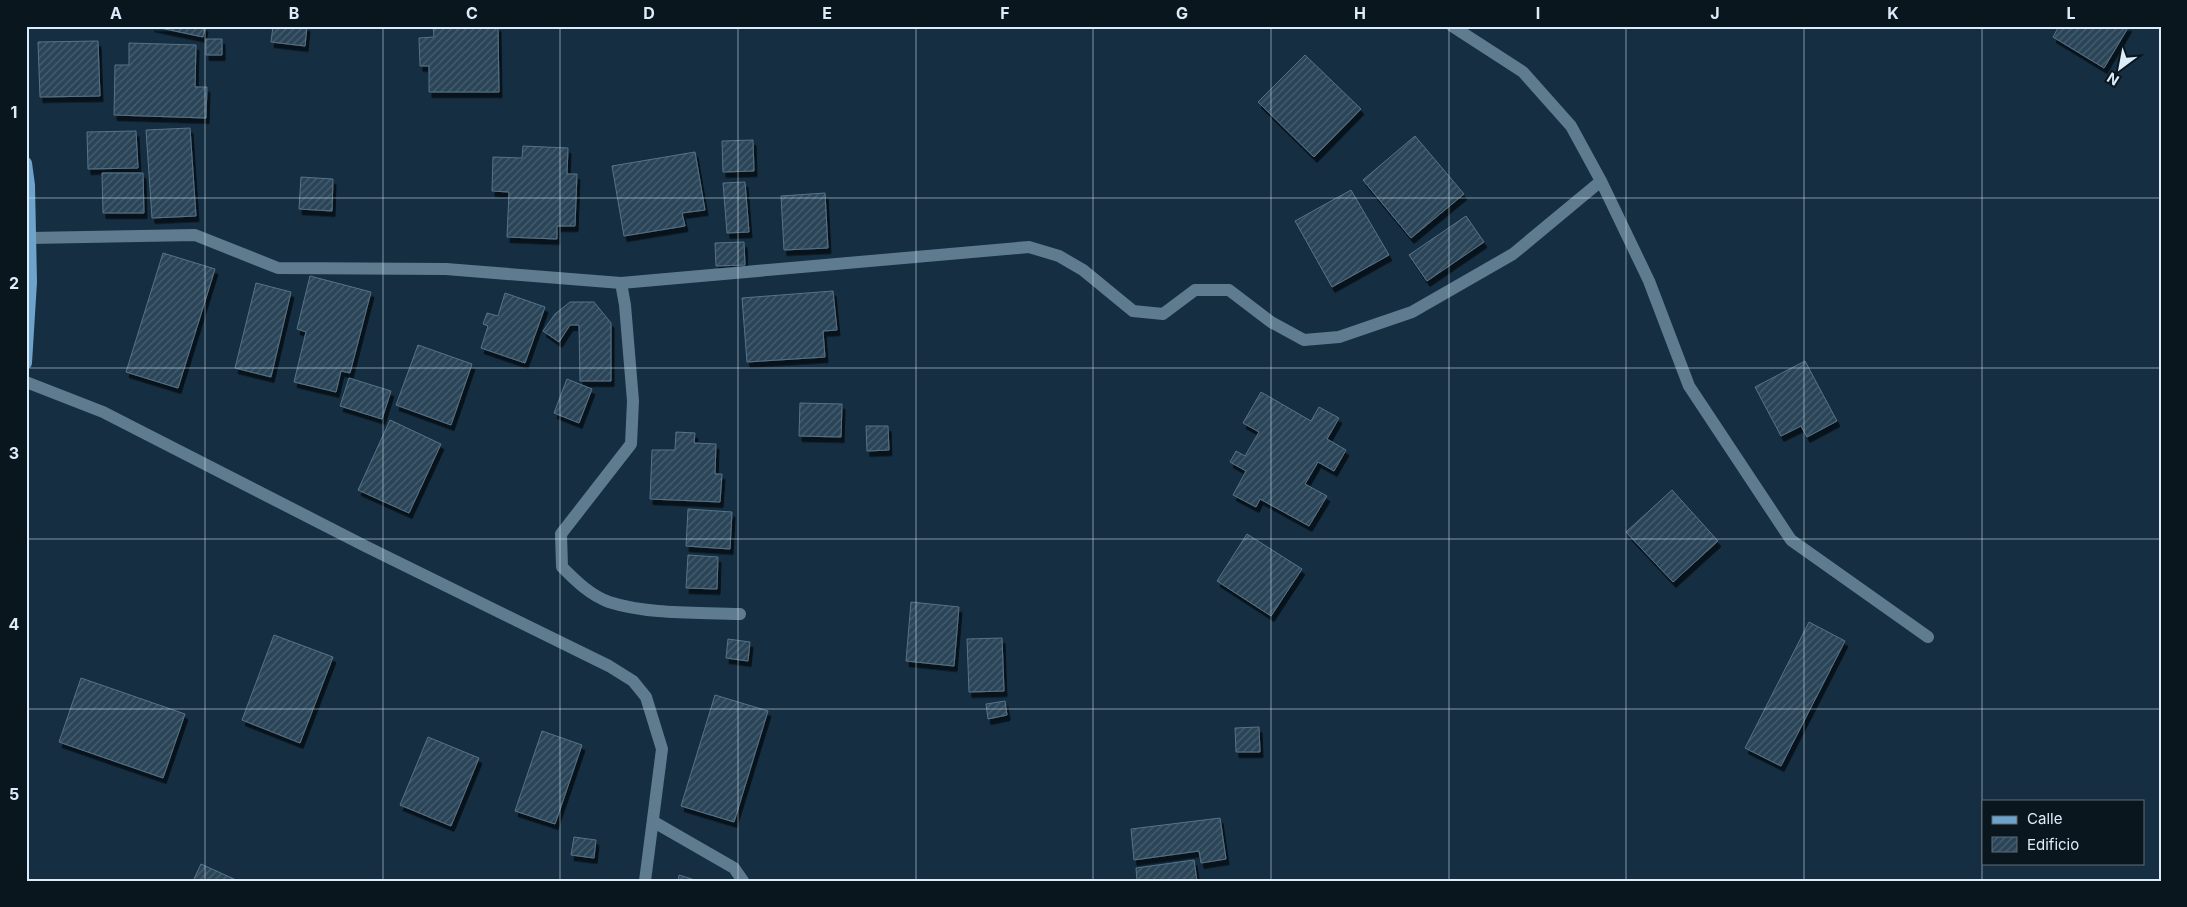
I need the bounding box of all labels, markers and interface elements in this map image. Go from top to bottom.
text: A [110,3,122,23]
text: B [289,3,299,23]
text: C [466,3,478,23]
text: D [643,3,655,23]
text: E [822,3,832,23]
text: F [1000,3,1010,23]
text: G [1176,3,1188,23]
text: H [1354,3,1366,23]
text: I [1536,3,1540,23]
text: J [1710,3,1720,23]
text: K [1887,3,1899,23]
text: L [2066,3,2076,23]
north arrow [2094,42,2144,92]
text: N [2104,69,2122,89]
text: 1 [11,102,17,122]
text: 2 [9,273,19,293]
text: 3 [9,443,19,463]
text: 4 [9,614,20,634]
text: 5 [9,784,19,804]
legend [1982,800,2144,864]
text: Calle [2027,809,2062,828]
text: Edificio [2027,835,2079,854]

